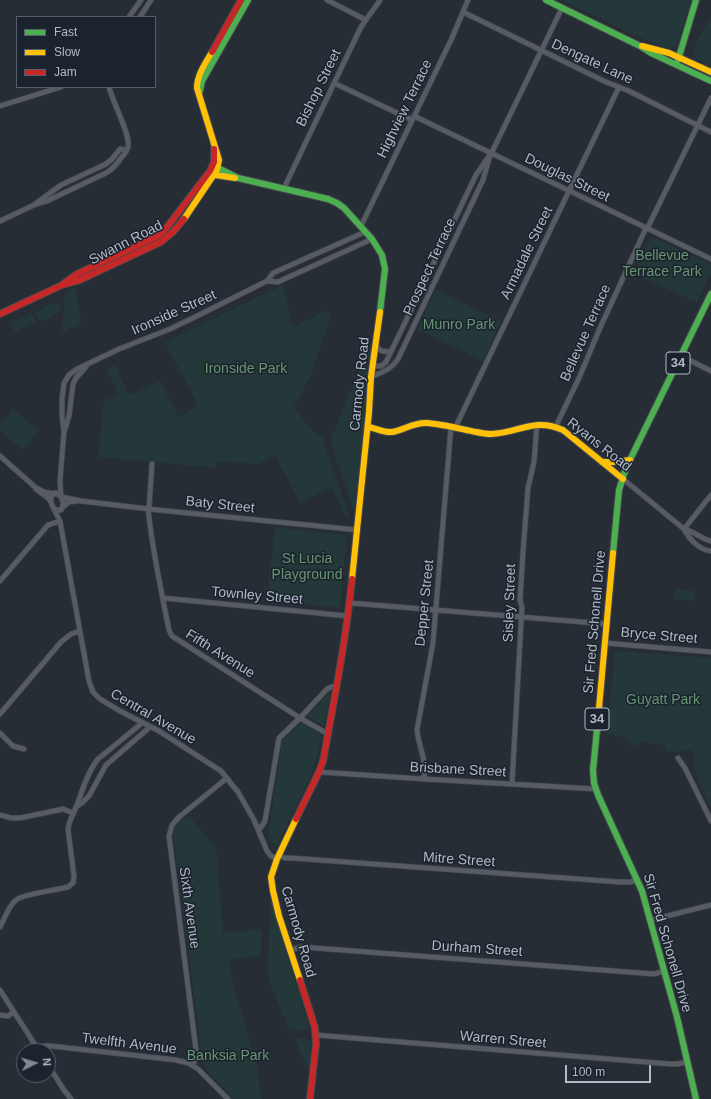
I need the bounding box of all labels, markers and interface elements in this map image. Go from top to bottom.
legend [16,16,156,88]
text: Fast [54,25,77,39]
street label: Dengate Lane [549,36,635,88]
text: Slow [54,45,80,59]
street label: Bishop Street [293,47,345,129]
street label: Highview Terrace [374,57,436,161]
text: Jam [54,65,77,79]
street label: Douglas Street [522,150,612,206]
street label: Armadale Street [497,204,557,302]
street label: Prospect Terrace [400,215,460,319]
street label: Swann Road [86,217,166,269]
park label: Bellevue Terrace Park [622,248,702,280]
street label: Bellevue Terrace [557,282,615,384]
street label: Ironside Street [129,287,219,339]
park label: Munro Park [423,317,495,333]
street label: Carmody Road [347,336,373,432]
road number: 34 [666,352,690,374]
park label: Ironside Park [205,361,287,377]
street label: Ryans Road [563,415,635,475]
street label: Baty Street [185,493,255,517]
street label: Sir Fred Schonell Drive [580,550,610,694]
park label: St Lucia Playground [272,551,342,584]
street label: Depper Street [412,559,438,647]
street label: Sisley Street [500,563,520,643]
street label: Townley Street [211,584,303,608]
street label: Bryce Street [620,624,698,648]
street label: Fifth Avenue [182,626,258,682]
street label: Central Avenue [107,686,199,748]
park label: Guyatt Park [626,692,700,708]
road number: 34 [585,708,609,730]
street label: Brisbane Street [409,759,507,781]
street label: Mitre Street [422,849,496,871]
street label: Sixth Avenue [175,866,203,950]
street label: Sir Fred Schonell Drive [639,872,695,1014]
street label: Carmody Road [277,884,319,980]
street label: Durham Street [431,937,523,961]
street label: Warren Street [459,1028,547,1052]
street label: Twelfth Avenue [81,1030,177,1058]
north arrow [16,1043,56,1083]
park label: Banksia Park [187,1048,269,1064]
scale bar [567,1057,653,1083]
text: N [41,1058,53,1067]
text: 100 m [572,1065,605,1079]

